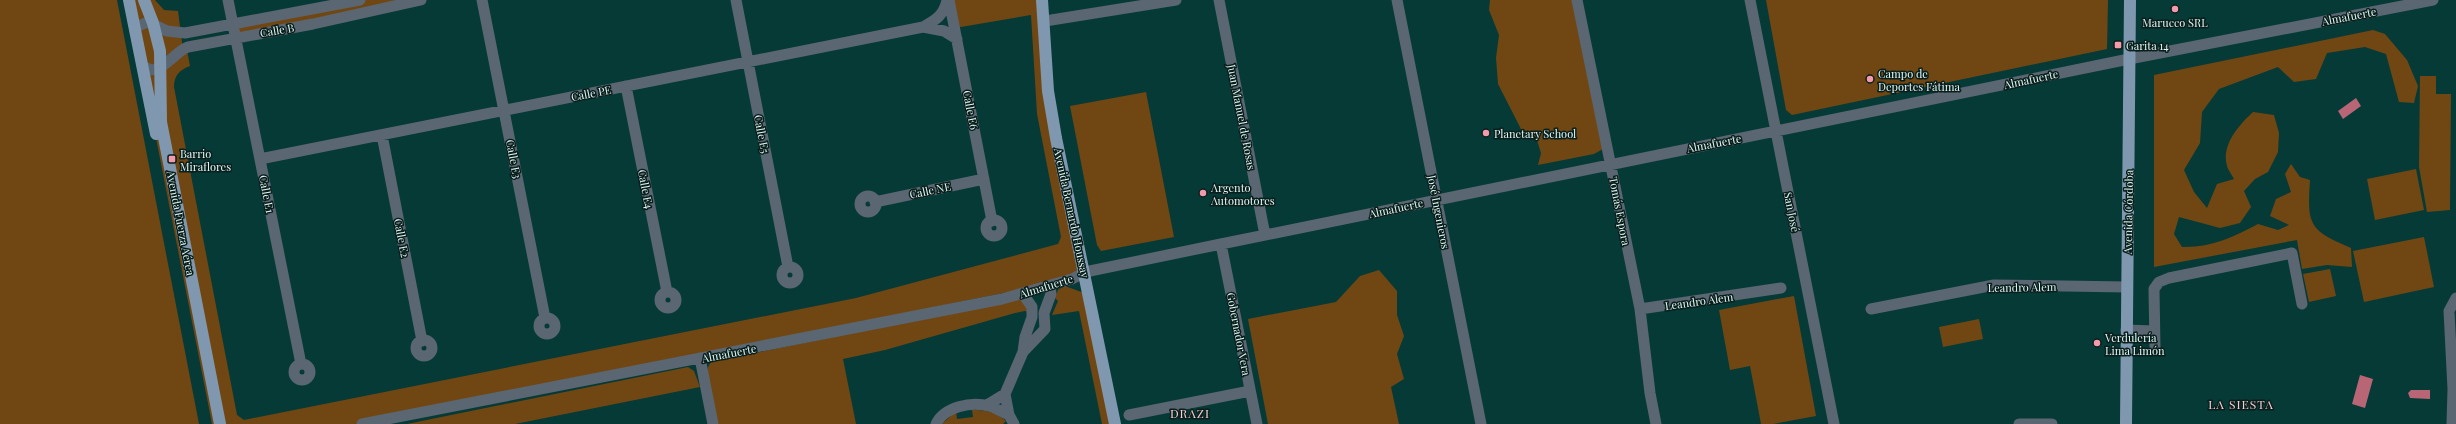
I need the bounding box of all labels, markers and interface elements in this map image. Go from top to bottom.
street label: Almafuerte [2319,3,2378,29]
marker: Marucco SRL [2170,4,2180,14]
place label: Marucco SRL [2142,15,2208,30]
street label: Calle B [259,20,295,40]
place label: Garita 14 [2126,38,2169,53]
marker: Garita 14 [2113,40,2123,50]
street label: Juan Manuel de Rosas [1224,62,1260,171]
place label: Campo de Deportes Fátima [1878,66,1960,94]
street label: Almafuerte [2001,66,2060,92]
marker: Campo de Deportes Fátima [1865,74,1875,84]
street label: Calle PE [570,82,613,104]
street label: Calle E6 [960,89,982,131]
street label: Calle E5 [751,114,773,155]
place label: Planetary School [1494,126,1576,141]
marker: Planetary School [1481,128,1491,138]
street label: Almafuerte [1684,130,1743,156]
street label: Calle E3 [503,138,525,180]
place label: Barrio Miraflores [180,146,231,174]
street label: Avenida Bernardo Houssay [1051,146,1093,280]
marker: Barrio Miraflores [167,154,177,164]
street label: Avenida Fuerza Aérea [163,168,199,277]
street label: Calle E4 [635,168,657,210]
street label: Avenida Córdoba [2120,169,2136,255]
street label: José Ingenieros [1424,173,1454,250]
street label: Calle E1 [256,174,278,214]
street label: Tomás Espora [1606,175,1634,247]
street label: Calle NE [908,178,952,202]
place label: Argento Automotores [1210,180,1275,208]
marker: Argento Automotores [1198,188,1208,198]
street label: San José [1781,191,1803,234]
street label: Almafuerte [1366,195,1425,221]
street label: Calle E2 [391,217,413,259]
street label: Almafuerte [1016,271,1075,302]
street label: Leandro Alem [1987,279,2057,295]
street label: Leandro Alem [1664,289,1734,313]
street label: Gobernador Vera [1224,291,1254,377]
place label: Verdulería Lima Limón [2104,330,2165,358]
marker: Verdulería Lima Limón [2092,338,2102,348]
street label: Almafuerte [699,340,758,366]
district label: LA SIESTA [2208,396,2274,412]
district label: DRAZI [1170,405,1210,421]

